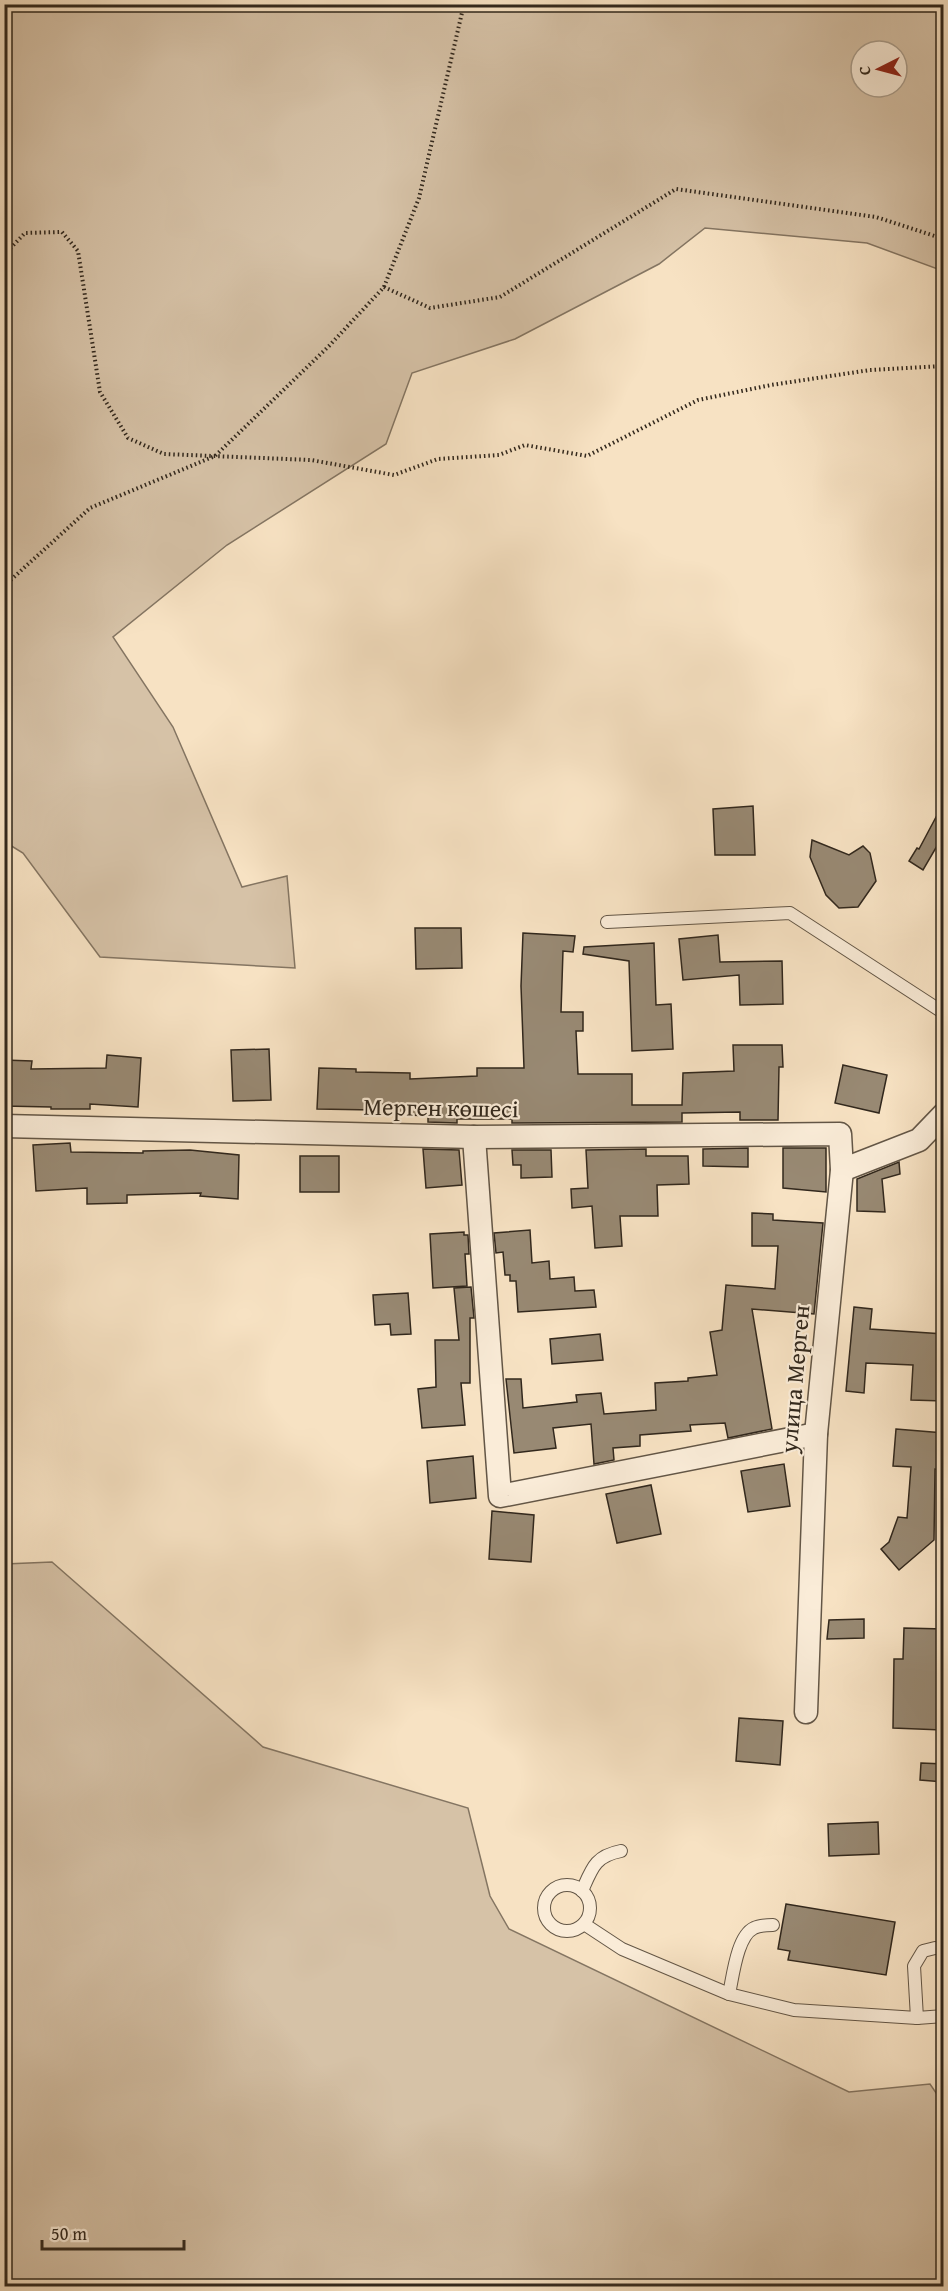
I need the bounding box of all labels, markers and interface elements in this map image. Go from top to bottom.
north arrow [849,39,909,99]
text: С [852,65,876,76]
street label: Мерген көшесі [363,1089,519,1126]
street label: улица Мерген [771,1303,818,1455]
scale bar [42,2213,184,2251]
text: 50 m [51,2220,87,2247]

